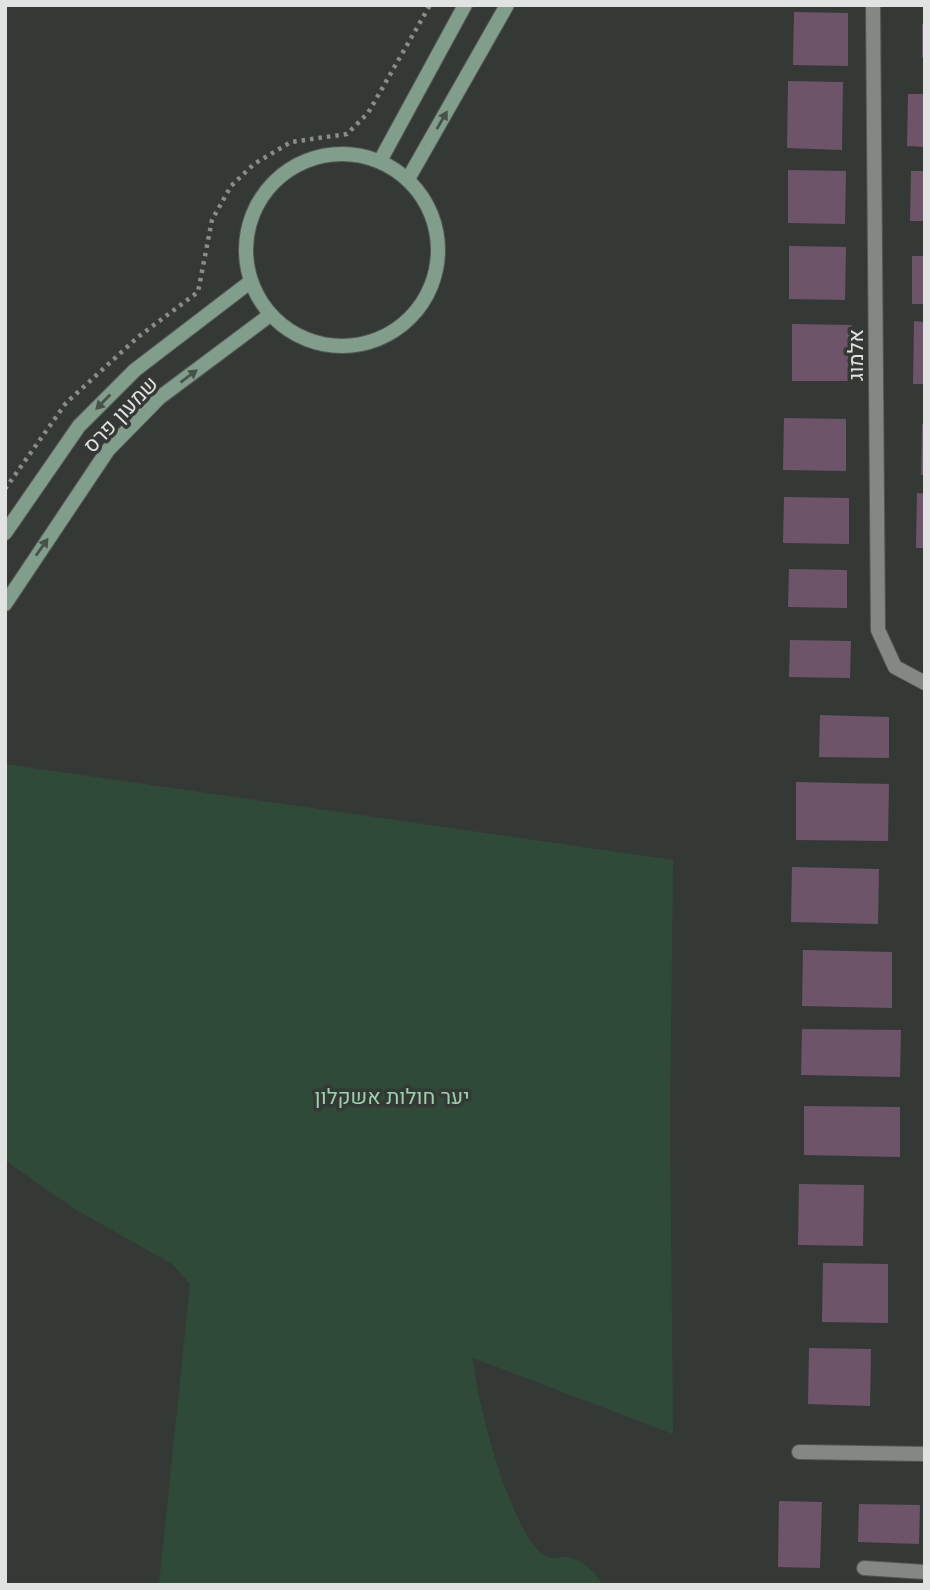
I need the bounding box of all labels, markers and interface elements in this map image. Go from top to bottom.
one-way arrow [436,110,448,129]
street label: אלמוג [842,329,868,381]
one-way arrow [180,369,198,383]
street label: שמעון פרס [77,370,163,458]
one-way arrow [95,393,111,410]
one-way arrow [35,538,49,556]
park label: יער חולות אשקלון [314,1083,470,1109]

